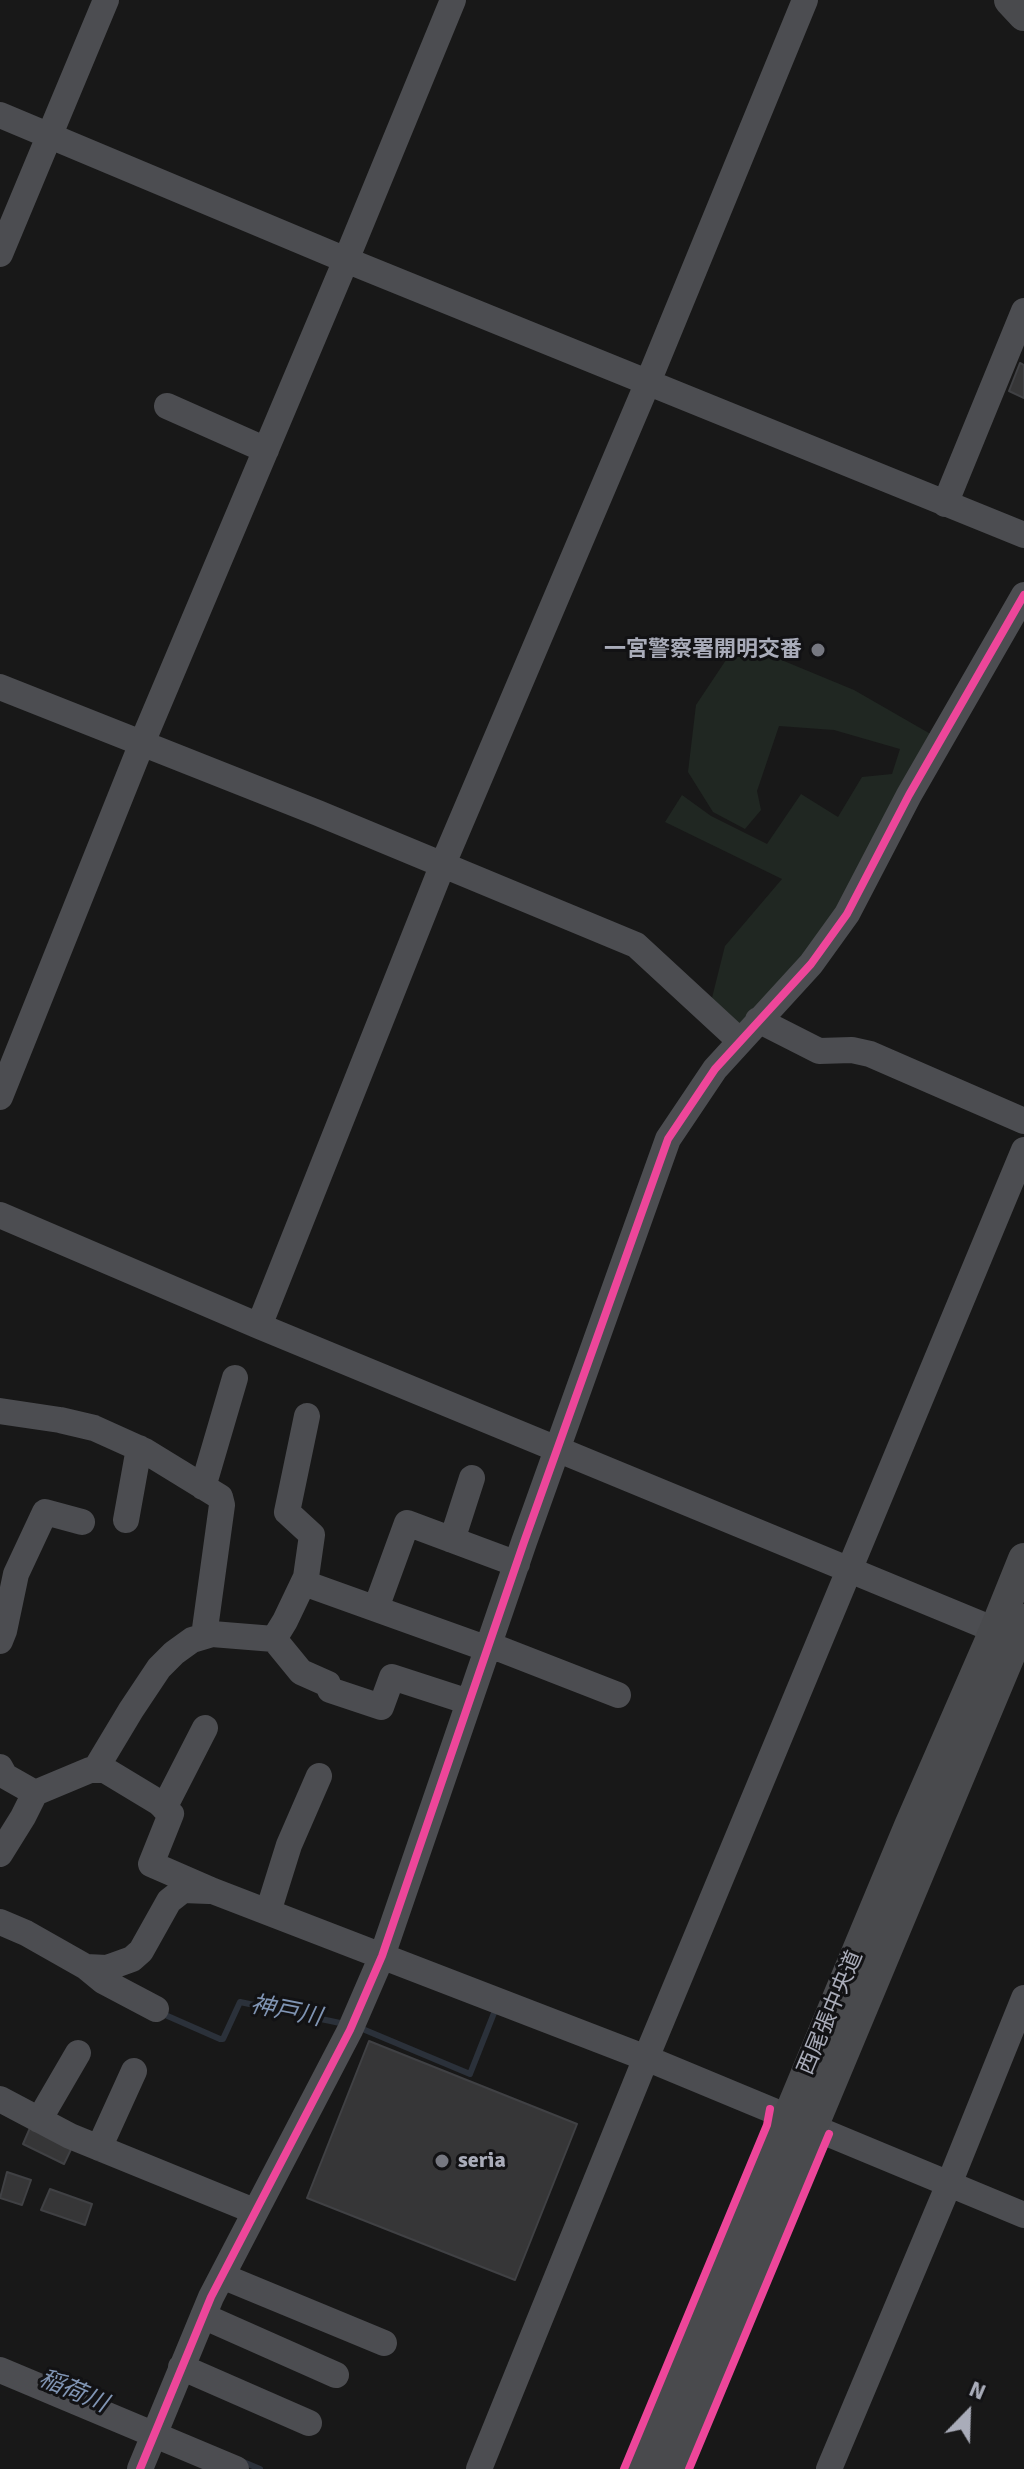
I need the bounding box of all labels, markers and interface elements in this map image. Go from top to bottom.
place label: 一宮警察署開明交番 [604,637,802,663]
marker: 一宮警察署開明交番 [809,641,827,659]
street label: 西尾張中央道 [793,1947,869,2079]
water label: 神戸川 [248,1991,324,2033]
place label: seria [458,2148,506,2174]
marker: seria [433,2152,451,2170]
water label: 稲荷川 [34,2365,112,2419]
north arrow [928,2373,1008,2453]
text: N [965,2375,990,2406]

